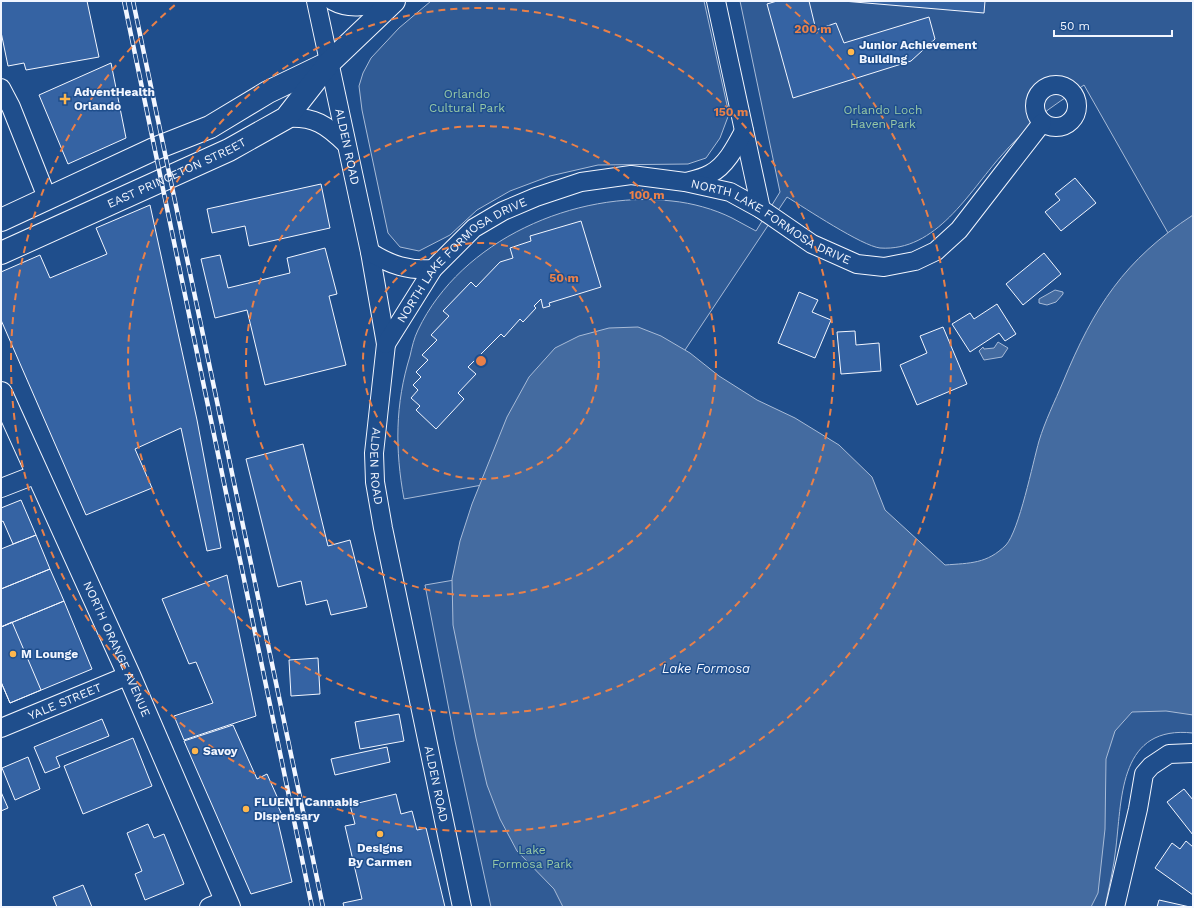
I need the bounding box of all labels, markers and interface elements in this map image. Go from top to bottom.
scale bar [1054,12,1172,38]
text: 50 m [1060,19,1090,33]
text: 200 m [794,22,832,36]
place label: Junior Achievement Building [859,38,978,66]
marker: Junior Achievement Building [846,47,856,57]
place label: AdventHealth Orlando [74,85,155,113]
park label: Orlando Cultural Park [429,87,505,115]
marker: AdventHealth Orlando [59,93,71,105]
park label: Orlando Loch Haven Park [844,103,922,131]
text: 150 m [714,105,748,119]
street label: ALDEN ROAD [332,107,362,186]
street label: EAST PRINCETON STREET [105,135,249,211]
street label: NORTH LAKE FORMOSA DRIVE [690,177,853,267]
text: 100 m [629,188,665,202]
street label: NORTH LAKE FORMOSA DRIVE [394,195,529,325]
text: 50 m [549,271,579,285]
centre of rings [474,354,488,368]
street label: ALDEN ROAD [367,427,386,506]
street label: NORTH ORANGE AVENUE [80,579,153,719]
place label: M Lounge [21,647,78,661]
marker: M Lounge [8,649,18,659]
water label: Lake Formosa [662,661,750,676]
street label: YALE STREET [26,680,104,723]
place label: Savoy [203,744,238,758]
street label: ALDEN ROAD [422,745,451,823]
marker: Savoy [190,746,200,756]
place label: FLUENT Cannabis Dispensary [254,795,360,823]
marker: FLUENT Cannabis Dispensary [241,804,251,814]
marker: Designs By Carmen [375,829,385,839]
place label: Designs By Carmen [348,841,412,869]
park label: Lake Formosa Park [492,843,572,871]

